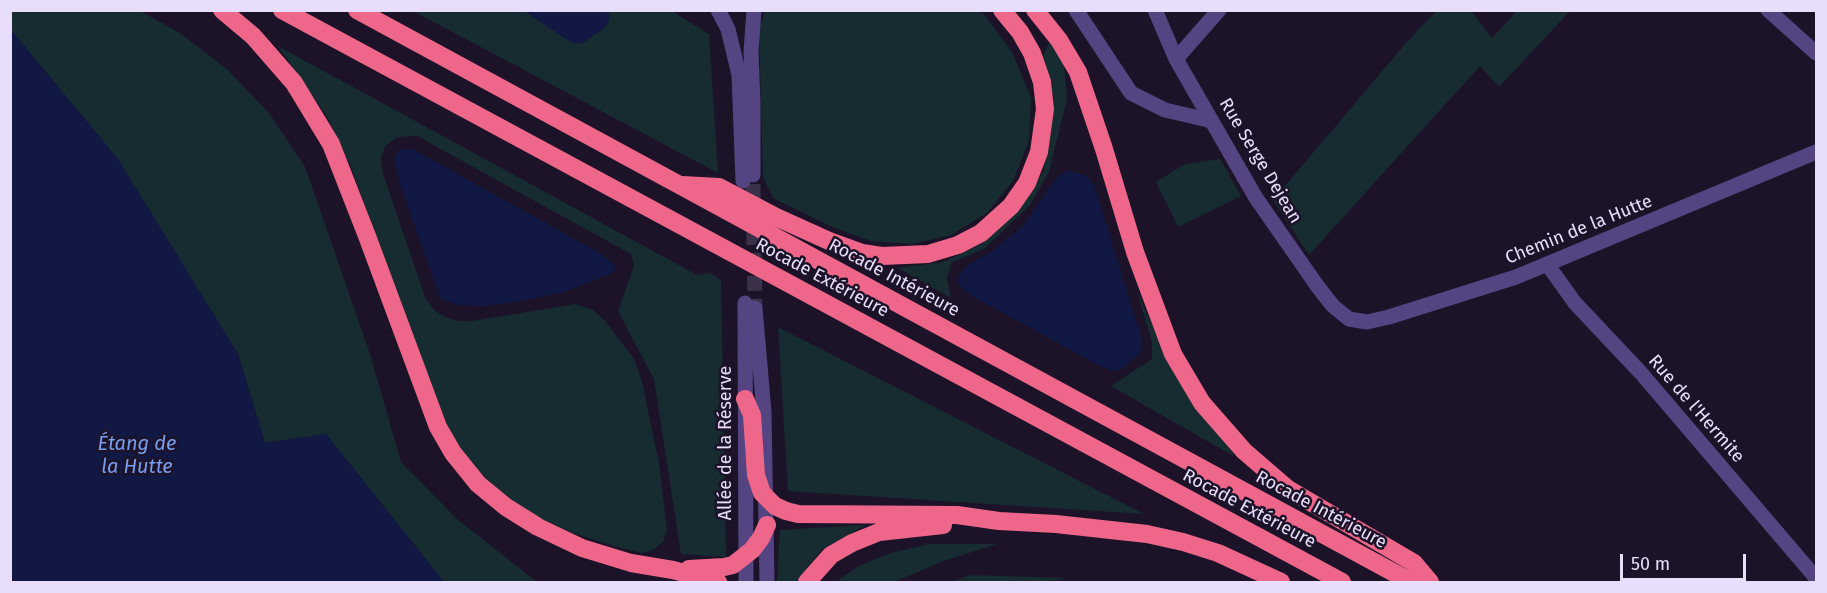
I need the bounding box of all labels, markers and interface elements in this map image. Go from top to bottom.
street label: Rue Serge Dejean [1214,94,1306,228]
street label: Chemin de la Hutte [1502,191,1656,269]
street label: Rocade Extérieure [752,234,892,322]
street label: Rocade Intérieure [825,234,963,322]
street label: Rue de l'Hermite [1643,351,1749,467]
street label: Allée de la Réserve [715,366,737,520]
water label: Étang de la Hutte [98,432,176,479]
street label: Rocade Extérieure [1179,465,1319,553]
street label: Rocade Intérieure [1252,466,1390,554]
scale bar [1623,542,1749,580]
text: 50 m [1631,553,1670,575]

